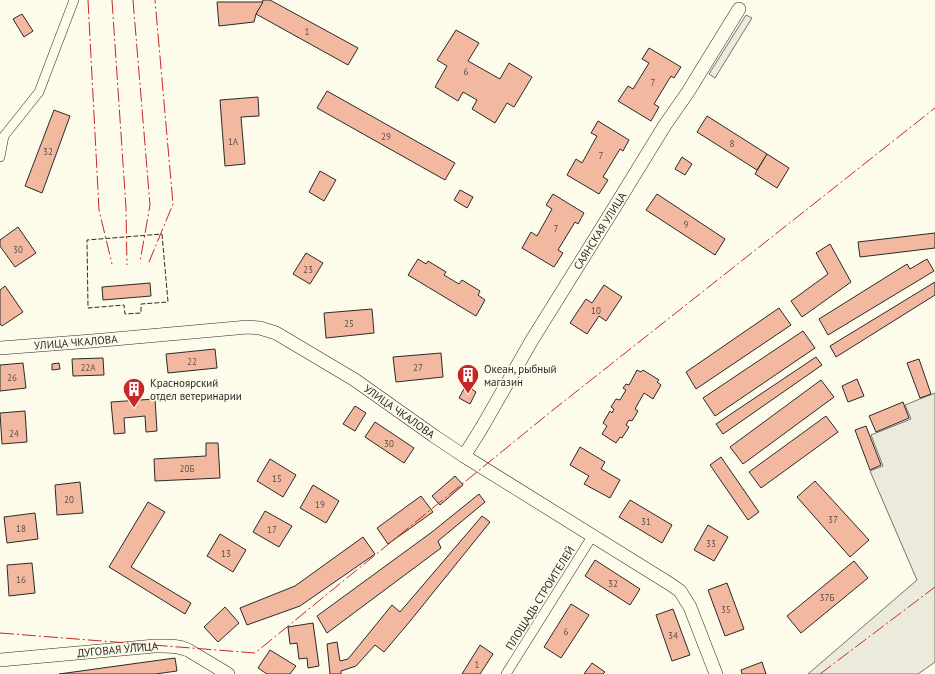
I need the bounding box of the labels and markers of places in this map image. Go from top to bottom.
building icon: Океан, рыбный магазин [455,362,481,395]
place label: Океан, рыбный магазин [484,362,557,389]
building icon: Красноярский отдел ветеринарии [121,376,147,409]
place label: Красноярский отдел ветеринарии [150,376,242,403]

